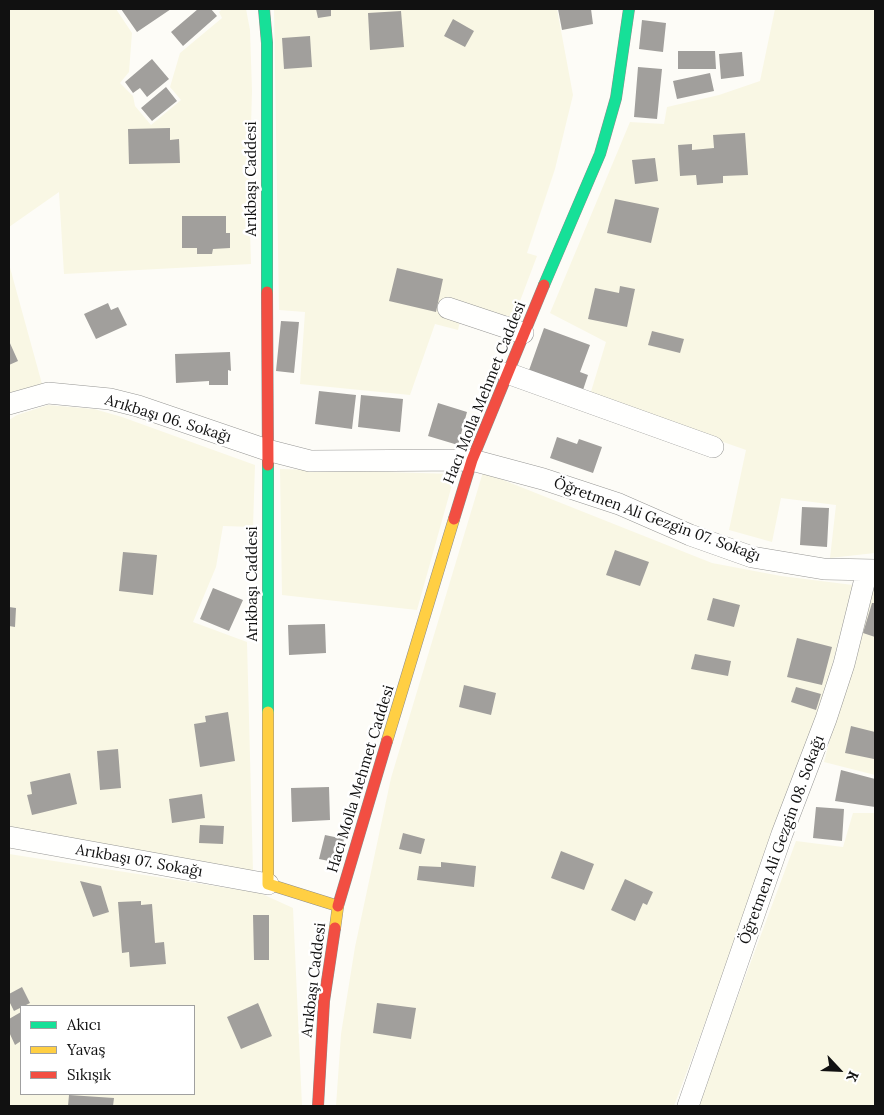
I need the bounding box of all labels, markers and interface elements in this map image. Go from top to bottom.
street label: Arıkbaşı Caddesi [243,121,261,237]
street label: Hacı Molla Mehmet Caddesi [440,299,530,487]
street label: Arıkbaşı 06. Sokağı [103,391,233,447]
street label: Öğretmen Ali Gezgin 07. Sokağı [551,474,763,566]
street label: Arıkbaşı Caddesi [244,526,262,642]
street label: Hacı Molla Mehmet Caddesi [324,683,398,875]
street label: Öğretmen Ali Gezgin 08. Sokağı [736,733,828,947]
street label: Arıkbaşı 07. Sokağı [74,841,204,881]
street label: Arıkbaşı Caddesi [298,922,330,1038]
legend [20,1005,195,1095]
text: Akıcı [67,1015,101,1034]
text: Yavaş [67,1040,105,1059]
north arrow [814,1045,864,1095]
text: Sıkışık [67,1065,111,1084]
text: K [842,1068,863,1085]

